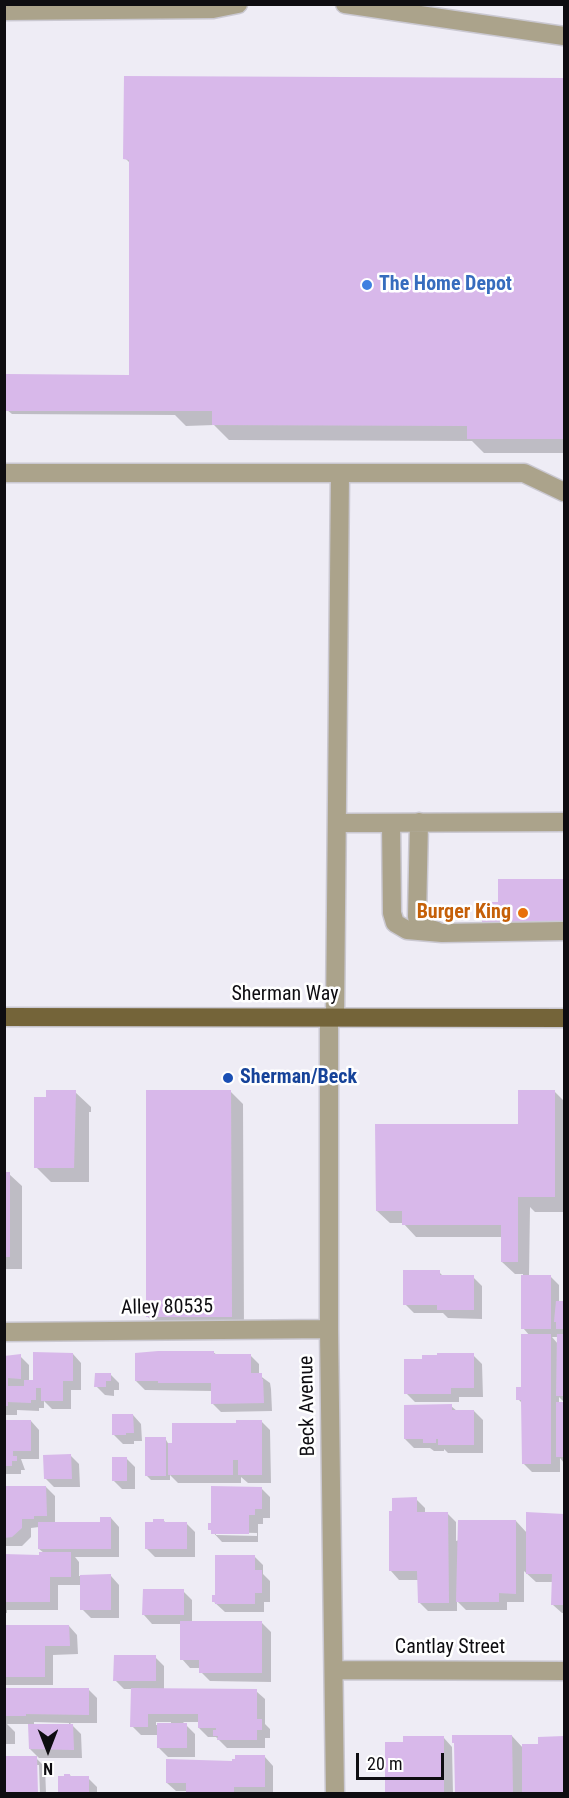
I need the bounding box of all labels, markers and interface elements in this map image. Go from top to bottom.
place label: The Home Depot [379,273,512,297]
marker: The Home Depot [360,278,374,292]
place label: Burger King [417,901,511,925]
marker: Burger King [516,906,530,920]
street label: Sherman Way [231,983,339,1007]
place label: Sherman/Beck [240,1066,357,1090]
marker: Sherman/Beck [221,1071,235,1085]
street label: Alley 80535 [121,1295,213,1321]
street label: Beck Avenue [295,1355,321,1457]
street label: Cantlay Street [395,1636,505,1660]
north arrow [18,1720,78,1780]
scale bar [359,1741,448,1779]
text: 20 m [367,1753,402,1774]
text: N [43,1759,53,1778]

